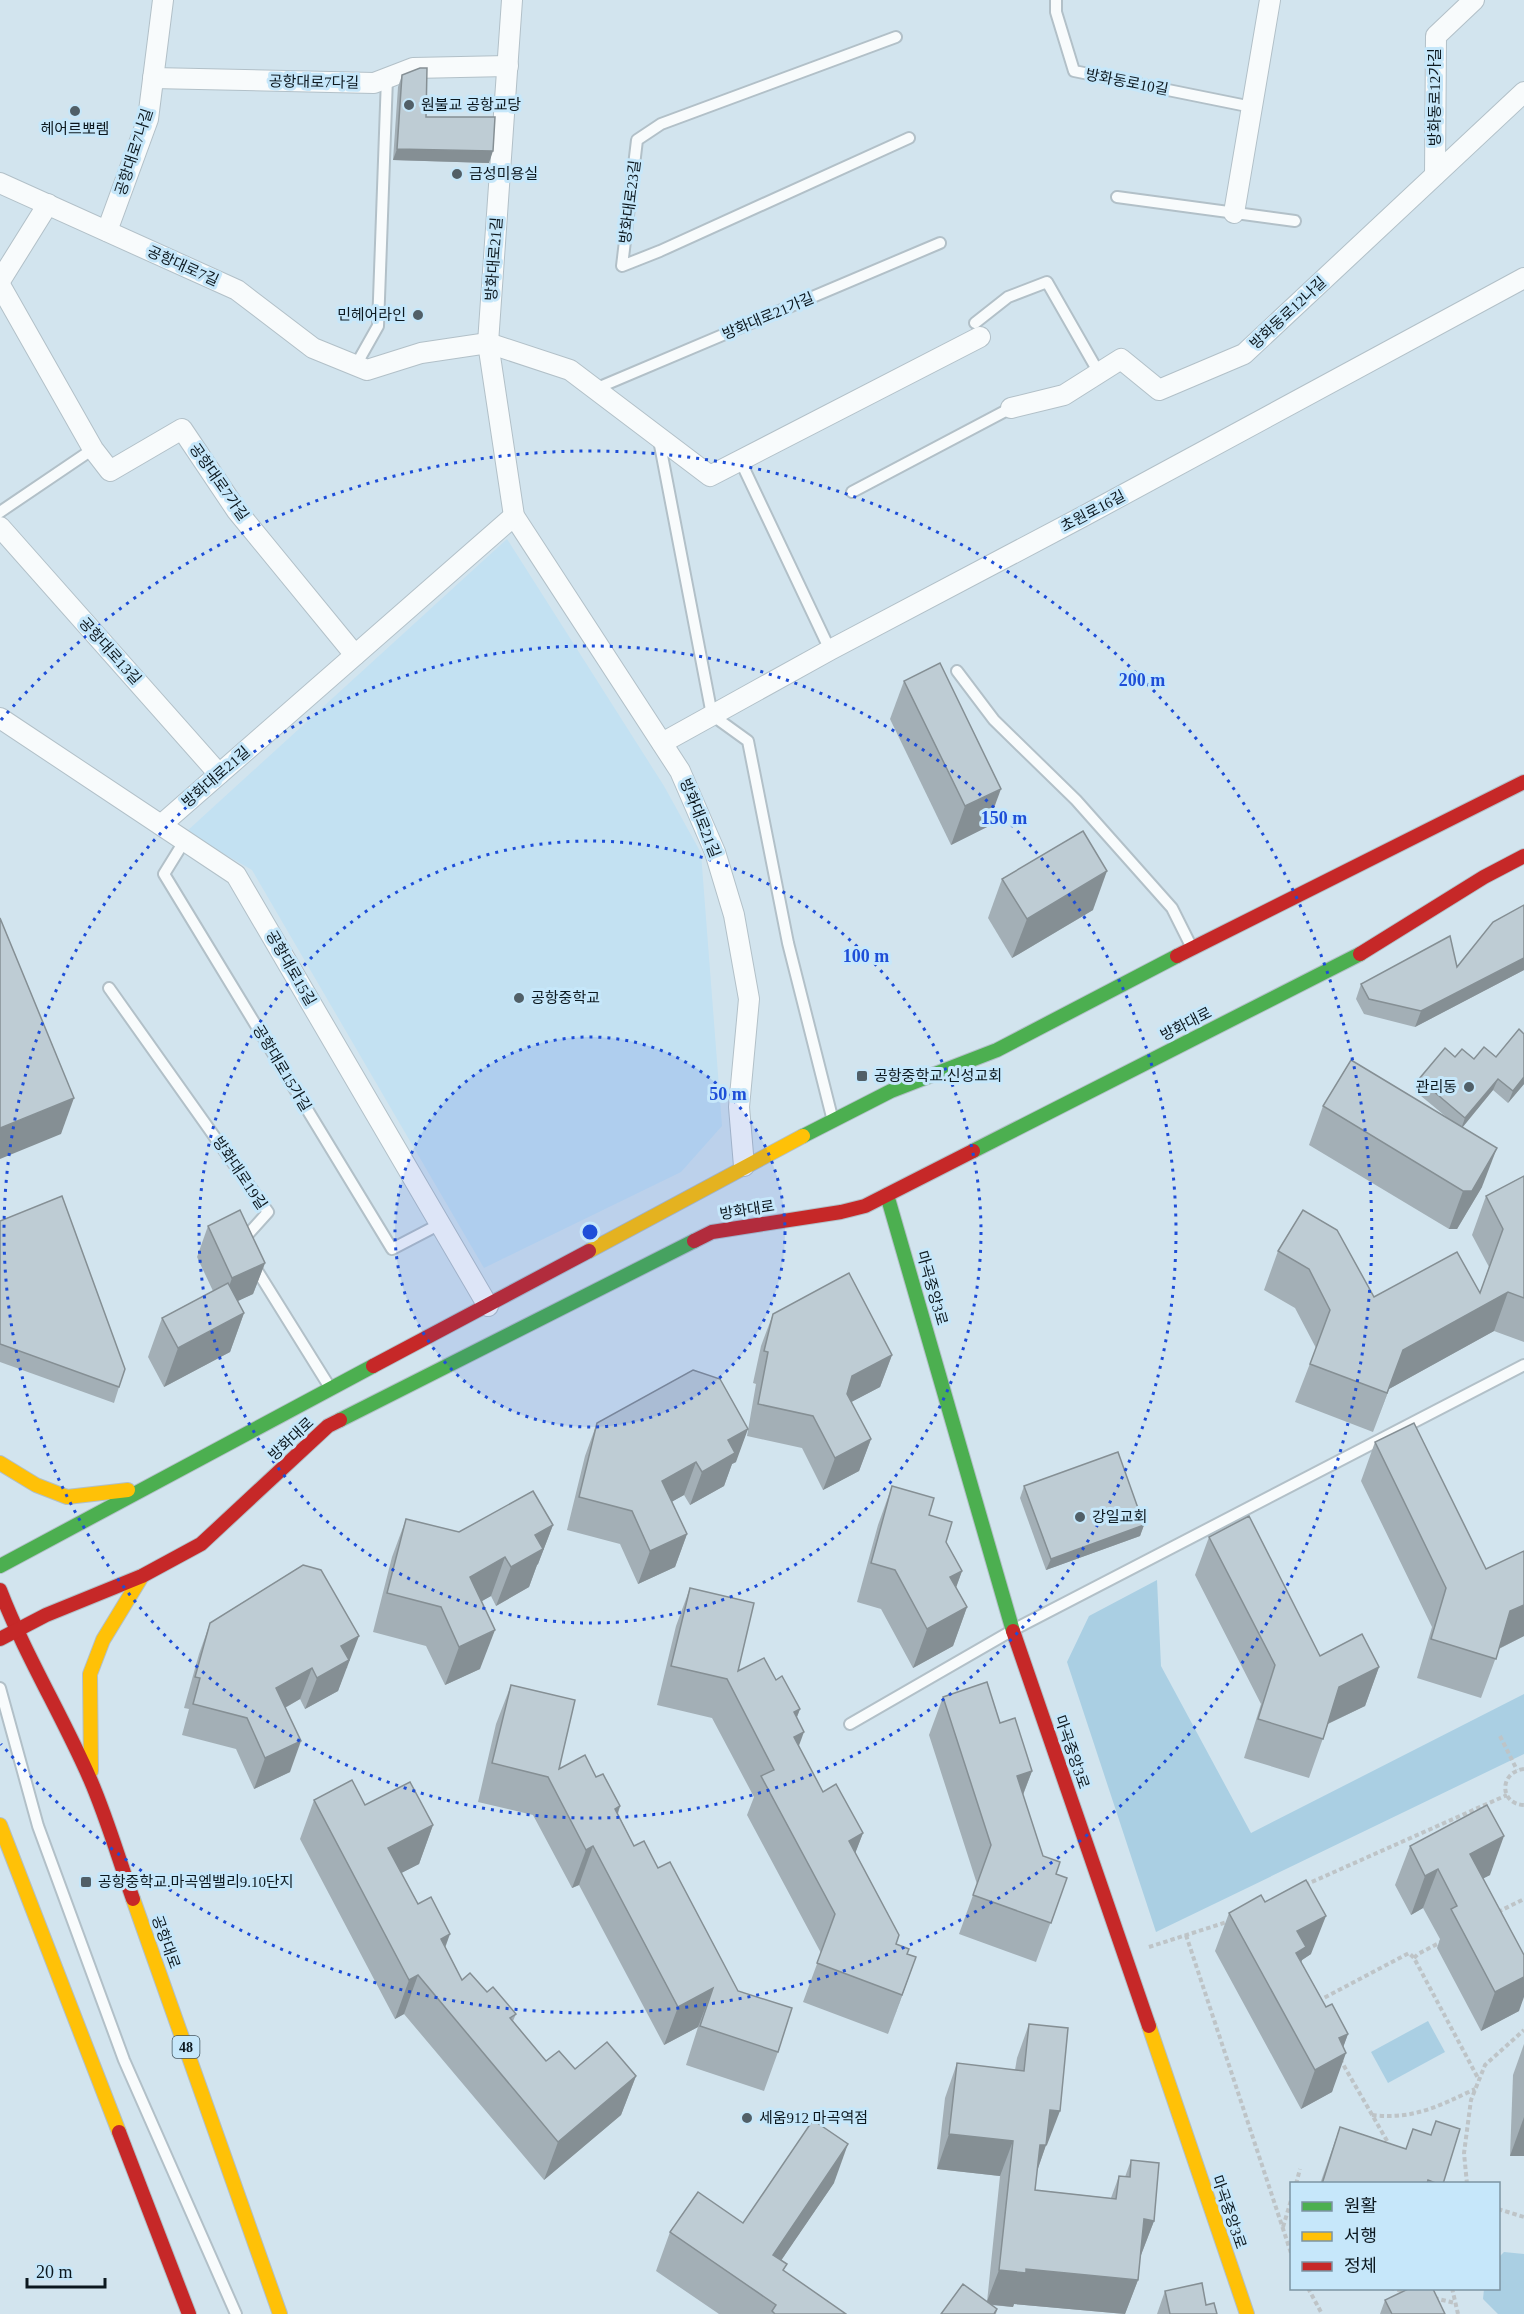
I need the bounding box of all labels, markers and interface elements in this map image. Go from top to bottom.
street label: 방화동로12가길 [1427,48,1443,146]
street label: 방화동로10길 [1084,66,1170,98]
street label: 공항대로7다길 [269,73,359,91]
place label: 원불교 공항교당 [421,97,522,113]
marker: 원불교 공항교당 [402,98,416,112]
marker: 헤어르뽀렘 [68,104,82,118]
street label: 공항대로7나길 [112,107,156,197]
place label: 헤어르뽀렘 [40,121,110,137]
street label: 방화대로23길 [617,159,643,245]
place label: 금성미용실 [469,166,538,182]
marker: 금성미용실 [450,167,464,181]
street label: 방화대로21길 [483,217,505,301]
street label: 공항대로7길 [145,243,221,289]
street label: 방화동로12나길 [1247,274,1329,352]
street label: 방화대로21가길 [720,290,816,342]
place label: 민헤어라인 [337,307,406,323]
marker: 민헤어라인 [411,308,425,322]
street label: 공항대로7가길 [187,440,251,524]
street label: 초원로16길 [1058,487,1128,535]
street label: 공항대로13길 [76,614,144,688]
text: 200 m [1119,670,1165,690]
street label: 방화대로21길 [179,743,253,811]
street label: 방화대로21길 [677,776,723,860]
text: 150 m [981,808,1027,828]
street label: 공항대로15길 [263,928,319,1008]
text: 100 m [843,946,889,966]
place label: 공항중학교 [531,989,600,1006]
marker: 공항중학교 [512,991,526,1005]
street label: 방화대로 [1158,1004,1214,1044]
street label: 공항대로15가길 [250,1022,314,1114]
place label: 공항중학교.신성교회 [874,1067,1002,1084]
marker: 공항중학교.신성교회 [855,1069,869,1083]
place label: 관리동 [1416,1079,1457,1095]
marker: 관리동 [1462,1080,1476,1094]
text: 50 m [709,1084,747,1104]
street label: 방화대로19길 [210,1134,270,1212]
street label: 방화대로 [718,1198,776,1222]
centre of rings [580,1222,600,1242]
street label: 마곡중앙3로 [914,1249,950,1327]
street label: 방화대로 [265,1414,317,1464]
place label: 강일교회 [1092,1509,1147,1525]
marker: 강일교회 [1073,1510,1087,1524]
street label: 마곡중앙3로 [1052,1713,1092,1791]
place label: 공항중학교.마곡엠밸리9.10단지 [98,1873,294,1890]
marker: 공항중학교.마곡엠밸리9.10단지 [79,1875,93,1889]
street label: 공항대로 [149,1913,183,1971]
road number: 48 [172,2036,200,2058]
place label: 세움912 마곡역점 [759,2110,868,2126]
marker: 세움912 마곡역점 [740,2111,754,2125]
street label: 마곡중앙3로 [1209,2173,1249,2251]
legend [1290,2182,1500,2290]
text: 원활 [1344,2196,1377,2216]
text: 서행 [1344,2226,1377,2246]
scale bar [27,2251,105,2289]
text: 정체 [1344,2256,1377,2276]
text: 20 m [36,2262,73,2282]

